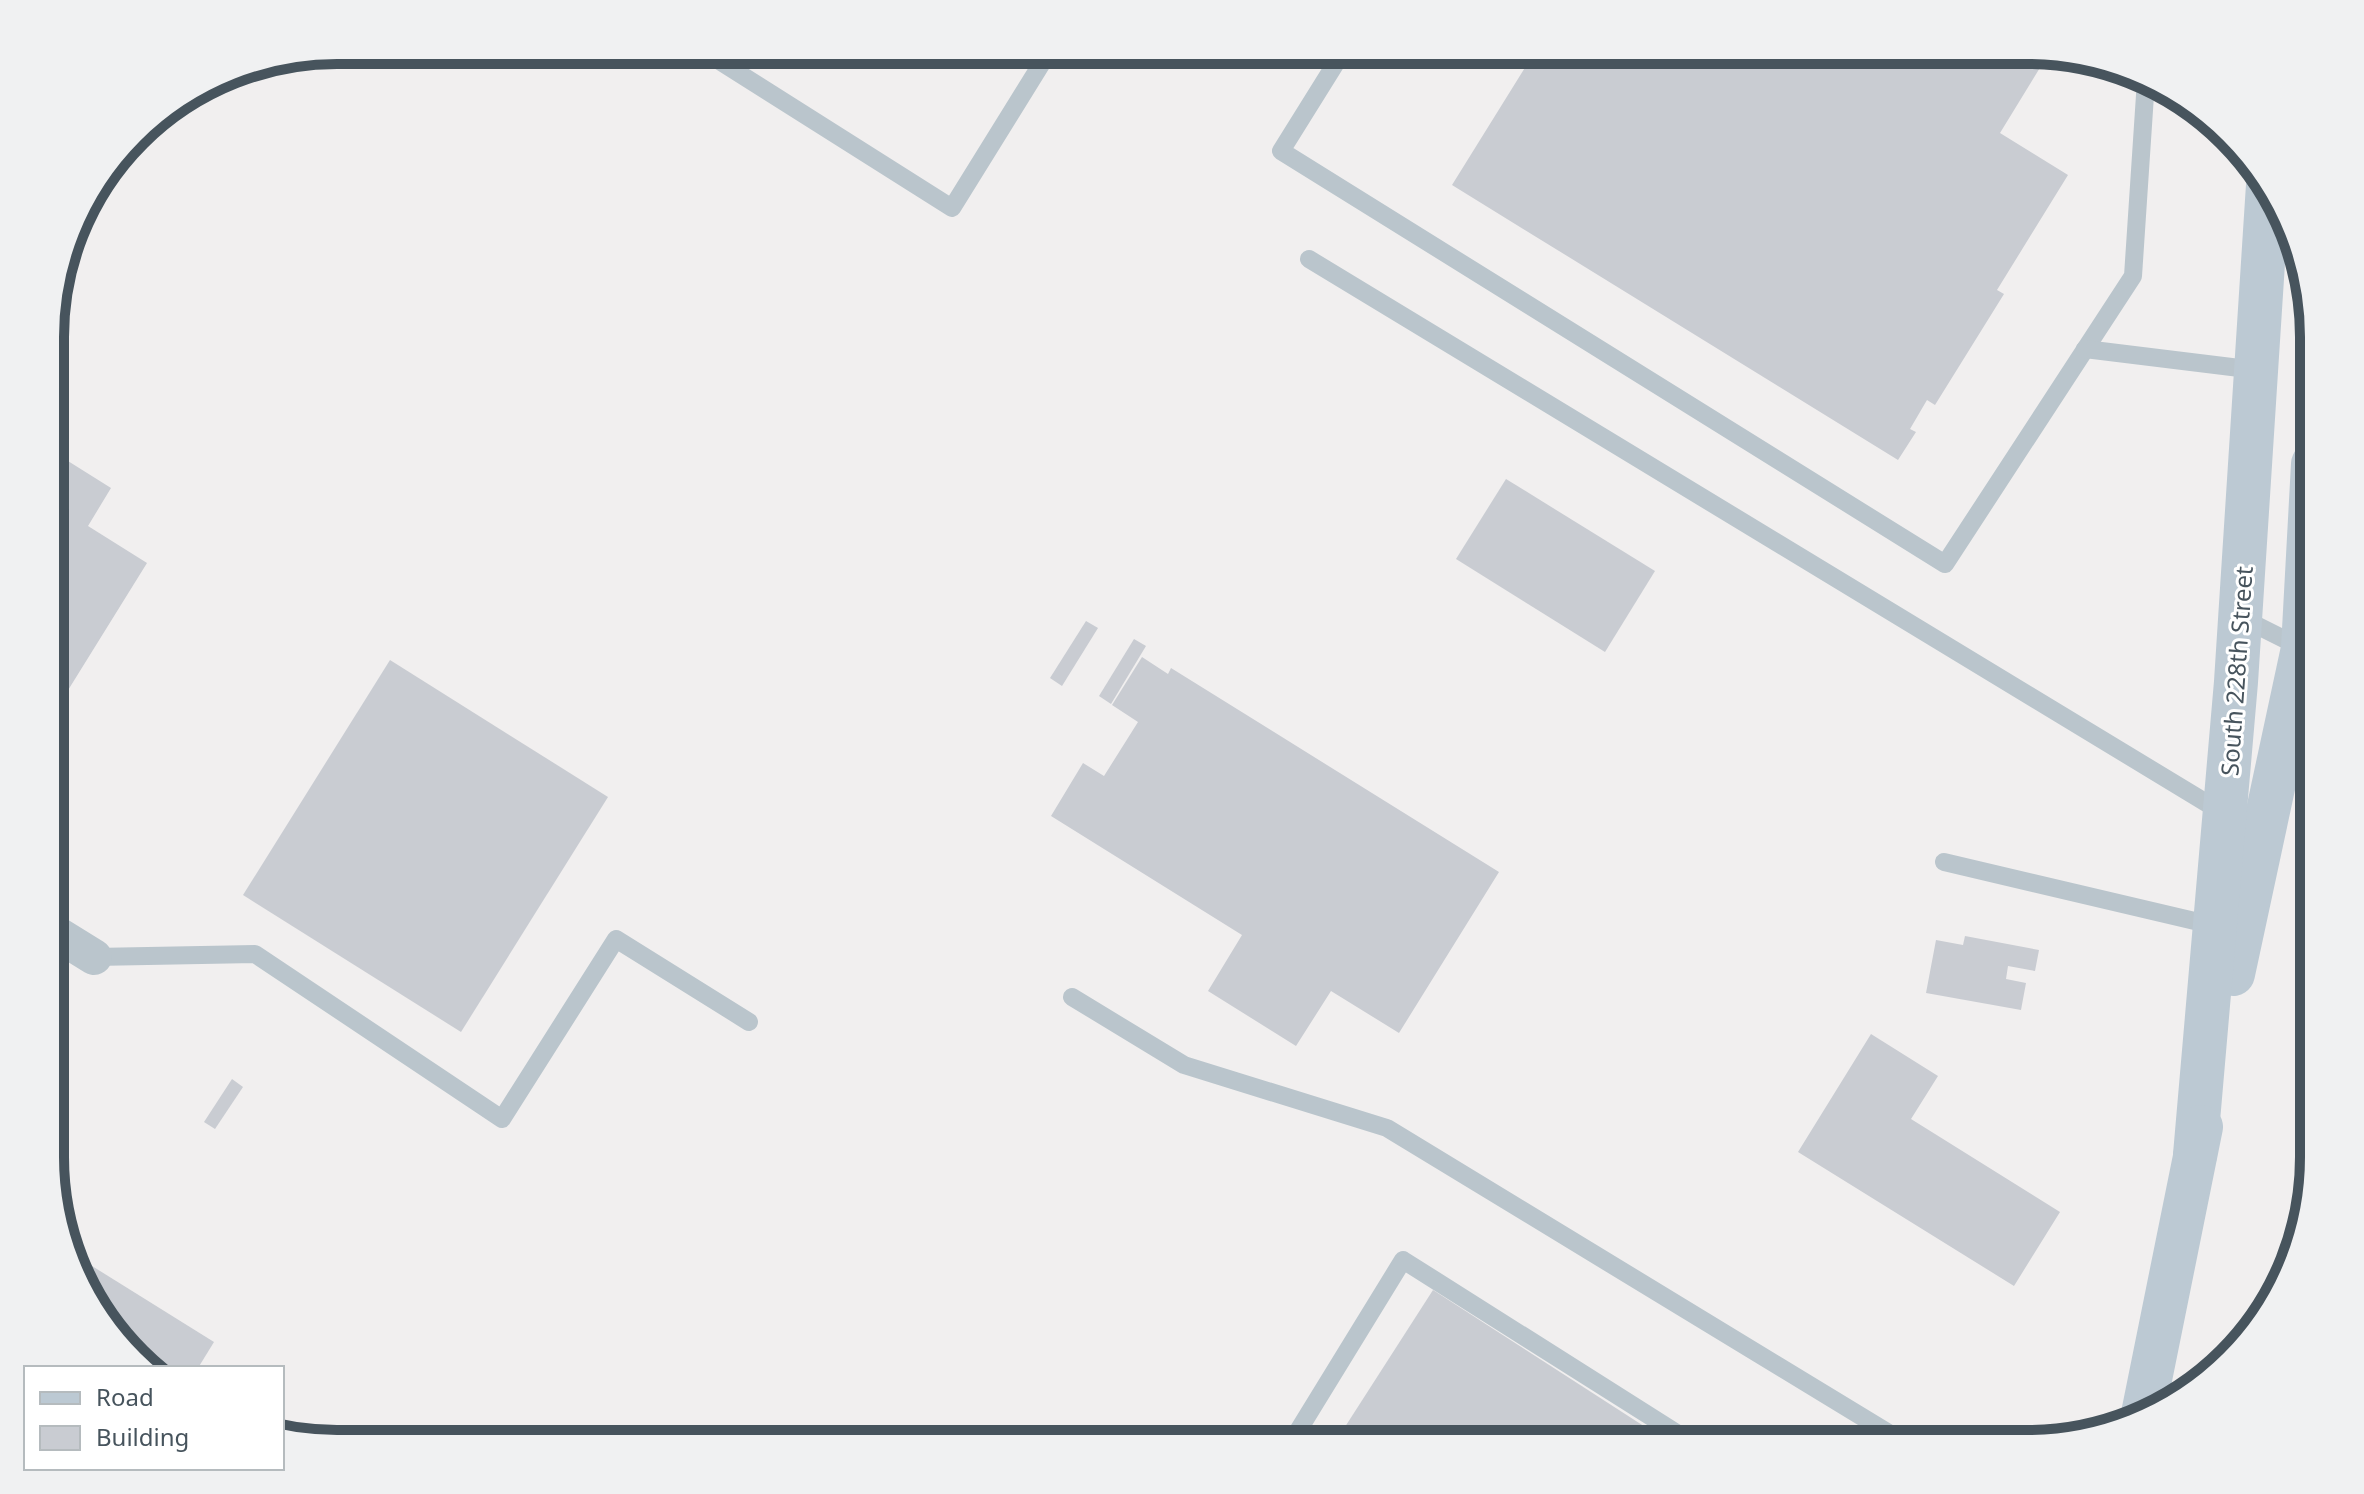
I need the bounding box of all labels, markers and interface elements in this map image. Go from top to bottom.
street label: South 228th Street [2212,565,2260,777]
legend [24,1366,284,1470]
text: Road [96,1380,154,1413]
text: Building [96,1420,189,1453]

